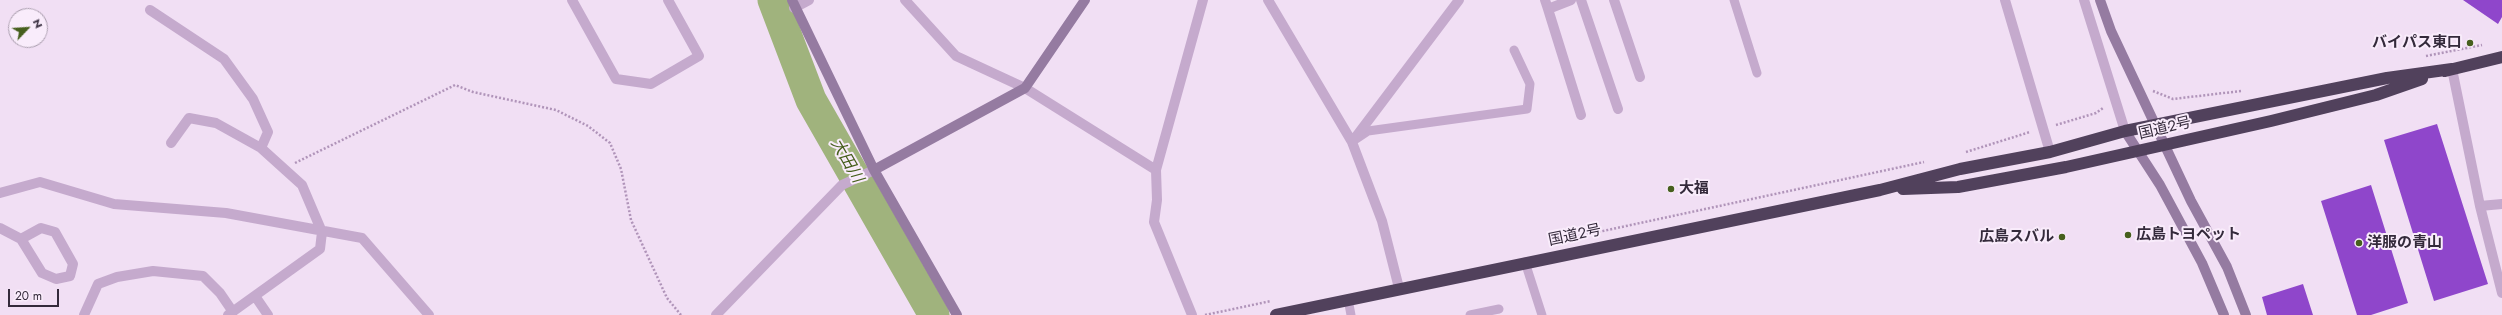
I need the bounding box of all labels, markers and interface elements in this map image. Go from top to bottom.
north arrow [8,8,48,48]
text: N [29,16,47,31]
place label: バイパス東口 [2372,34,2462,52]
marker: バイパス東口 [2465,38,2475,48]
street label: 国道2号 [2137,114,2193,144]
water label: 大田川 [826,135,866,187]
place label: 大福 [1679,180,1709,198]
marker: 大福 [1666,184,1676,194]
street label: 国道2号 [1547,222,1603,250]
place label: 広島トヨペット [2136,226,2241,244]
place label: 広島スバル [1979,228,2054,246]
marker: 広島トヨペット [2123,230,2133,240]
marker: 広島スバル [2057,232,2067,242]
place label: 洋服の青山 [2367,234,2442,252]
marker: 洋服の青山 [2354,238,2364,248]
scale bar [10,281,61,307]
text: 20 m [15,287,42,305]

